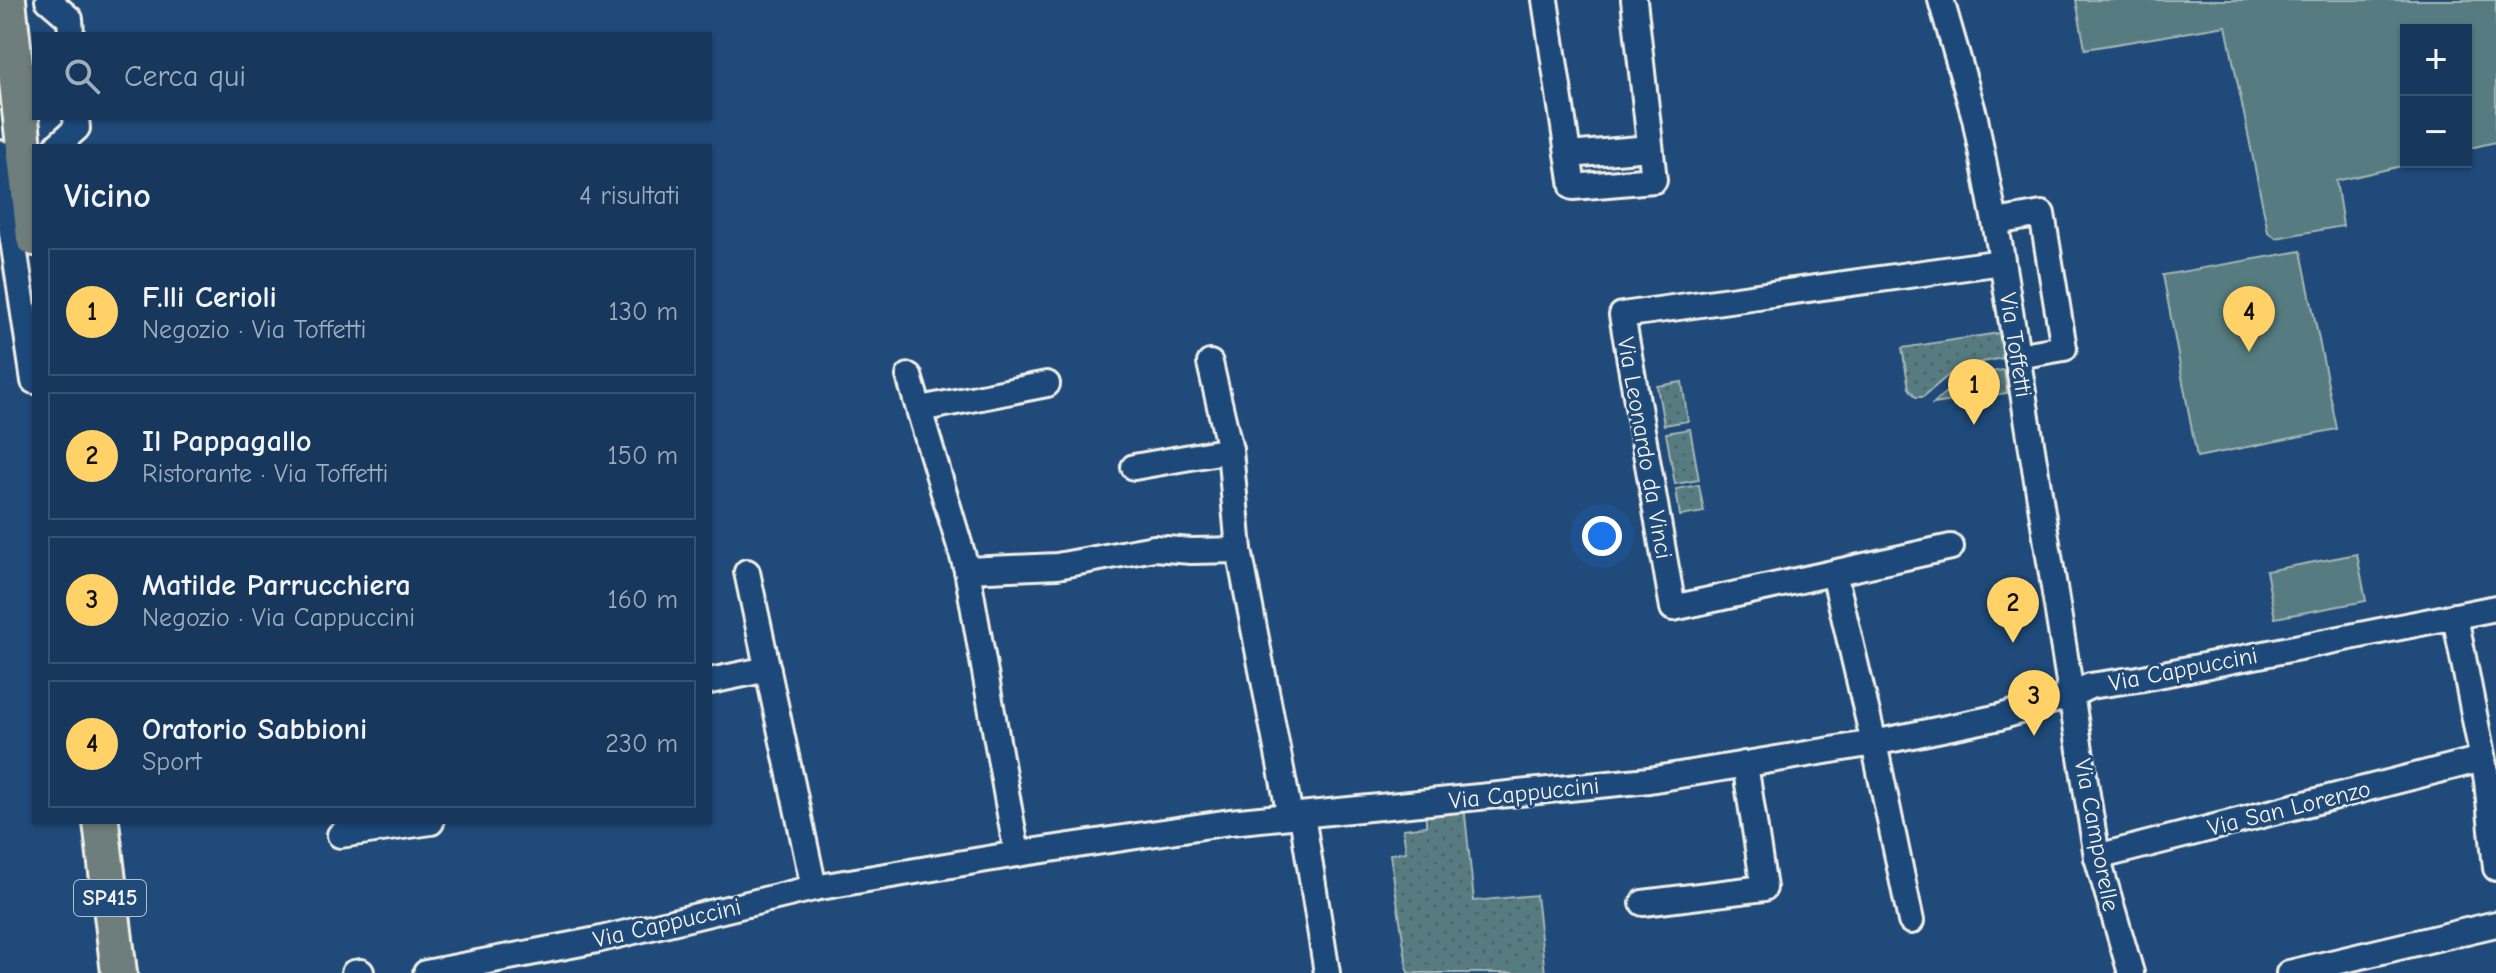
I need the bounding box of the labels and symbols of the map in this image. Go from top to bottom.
pin: 4 [2223,286,2275,352]
street label: Via Toffetti [1994,291,2038,399]
street label: Via Leonardo da Vinci [1612,335,1678,561]
pin: 1 [1948,359,2000,425]
your location [1582,516,1622,556]
pin: 2 [1987,577,2039,643]
street label: Via Cappuccini [2106,641,2260,697]
pin: 3 [2008,670,2060,736]
street label: Via Camporelle [2068,756,2126,914]
street label: Via Cappuccini [1448,771,1600,815]
street label: Via San Lorenzo [2205,774,2373,842]
road number: SP415 [74,880,146,916]
street label: Via Cappuccini [590,892,744,954]

